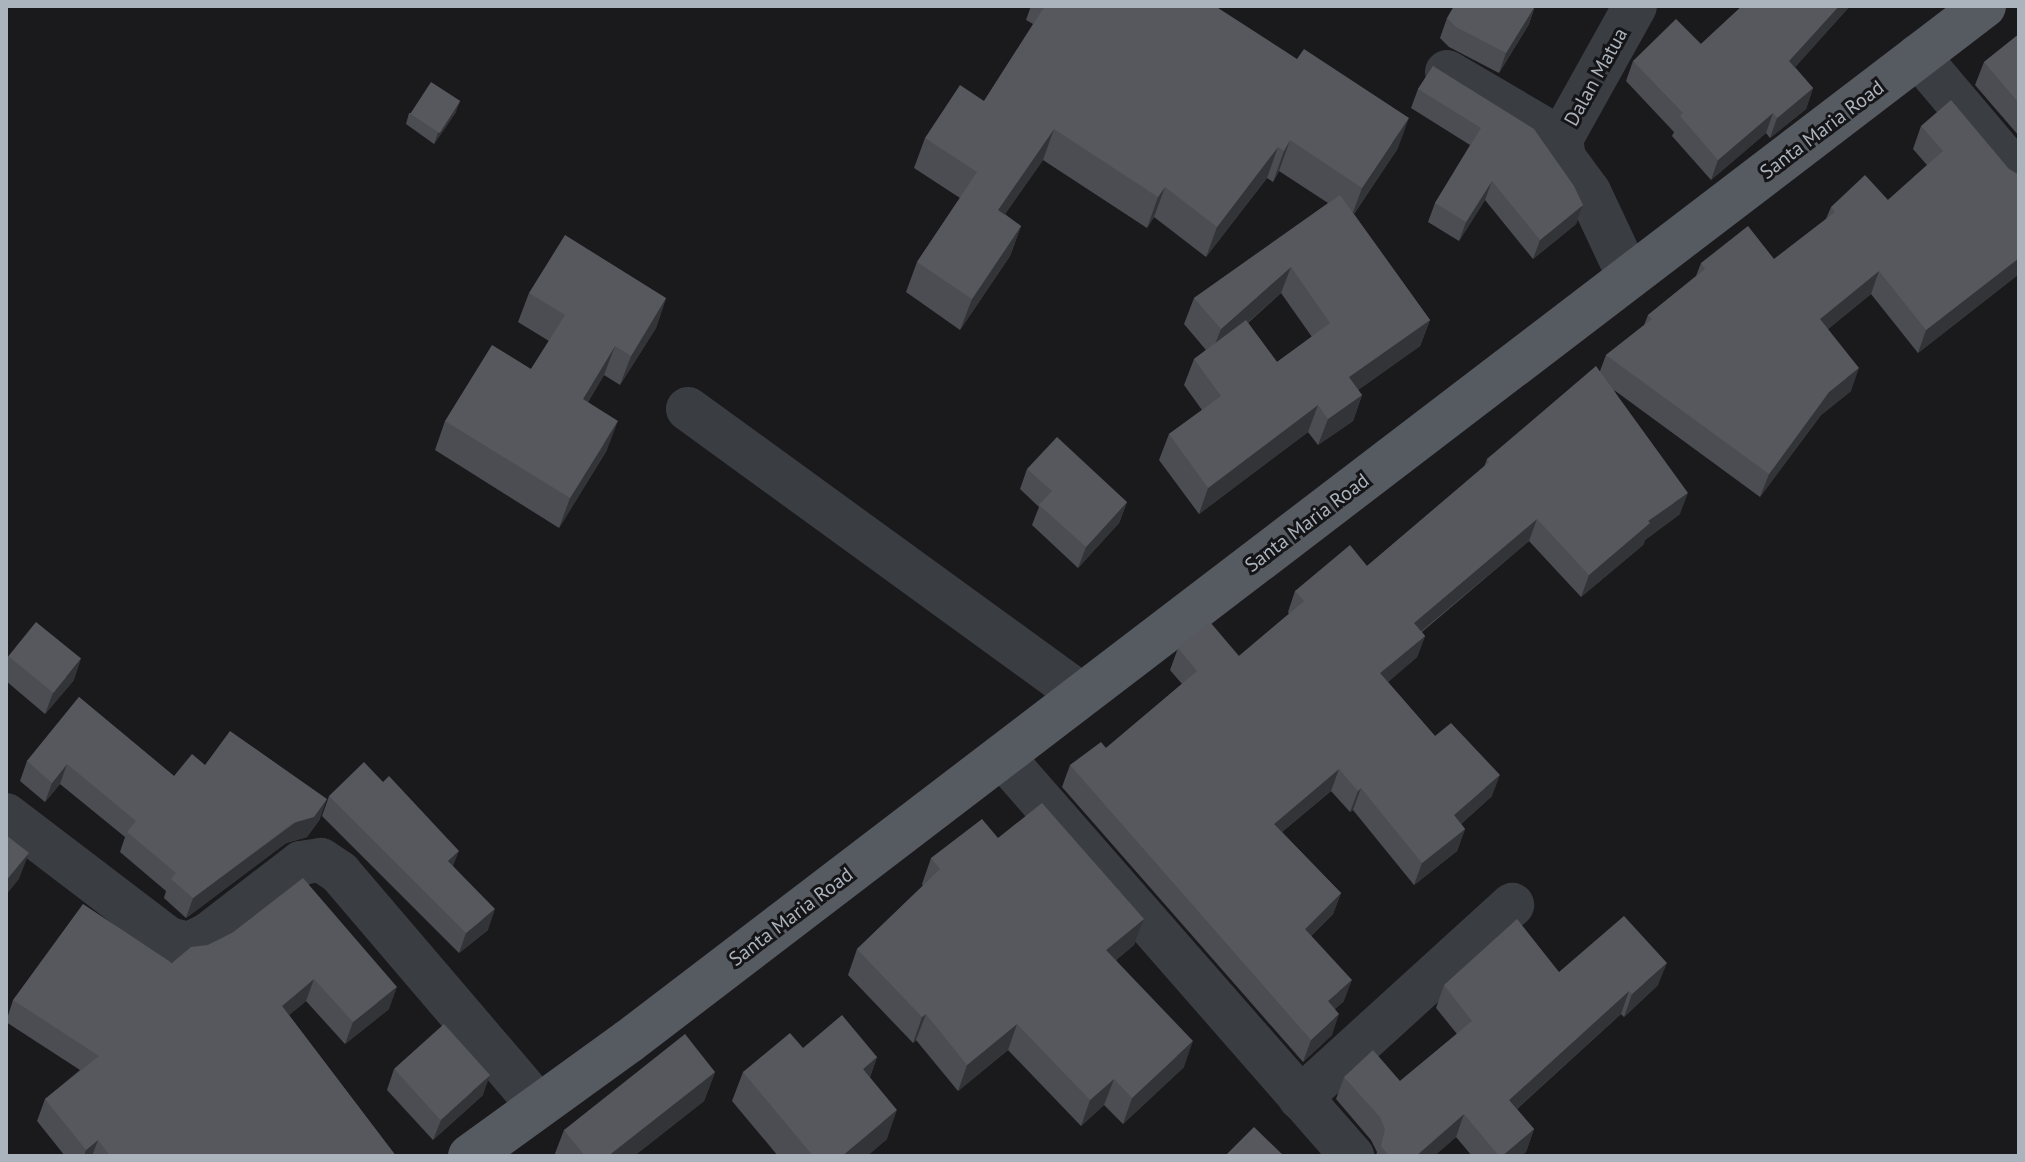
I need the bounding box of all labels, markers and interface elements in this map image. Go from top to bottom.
street label: Dalan Matua [1559,24,1633,130]
street label: Santa Maria Road [1755,76,1889,184]
street label: Santa Maria Road [1240,469,1374,577]
street label: Santa Maria Road [724,863,858,971]

